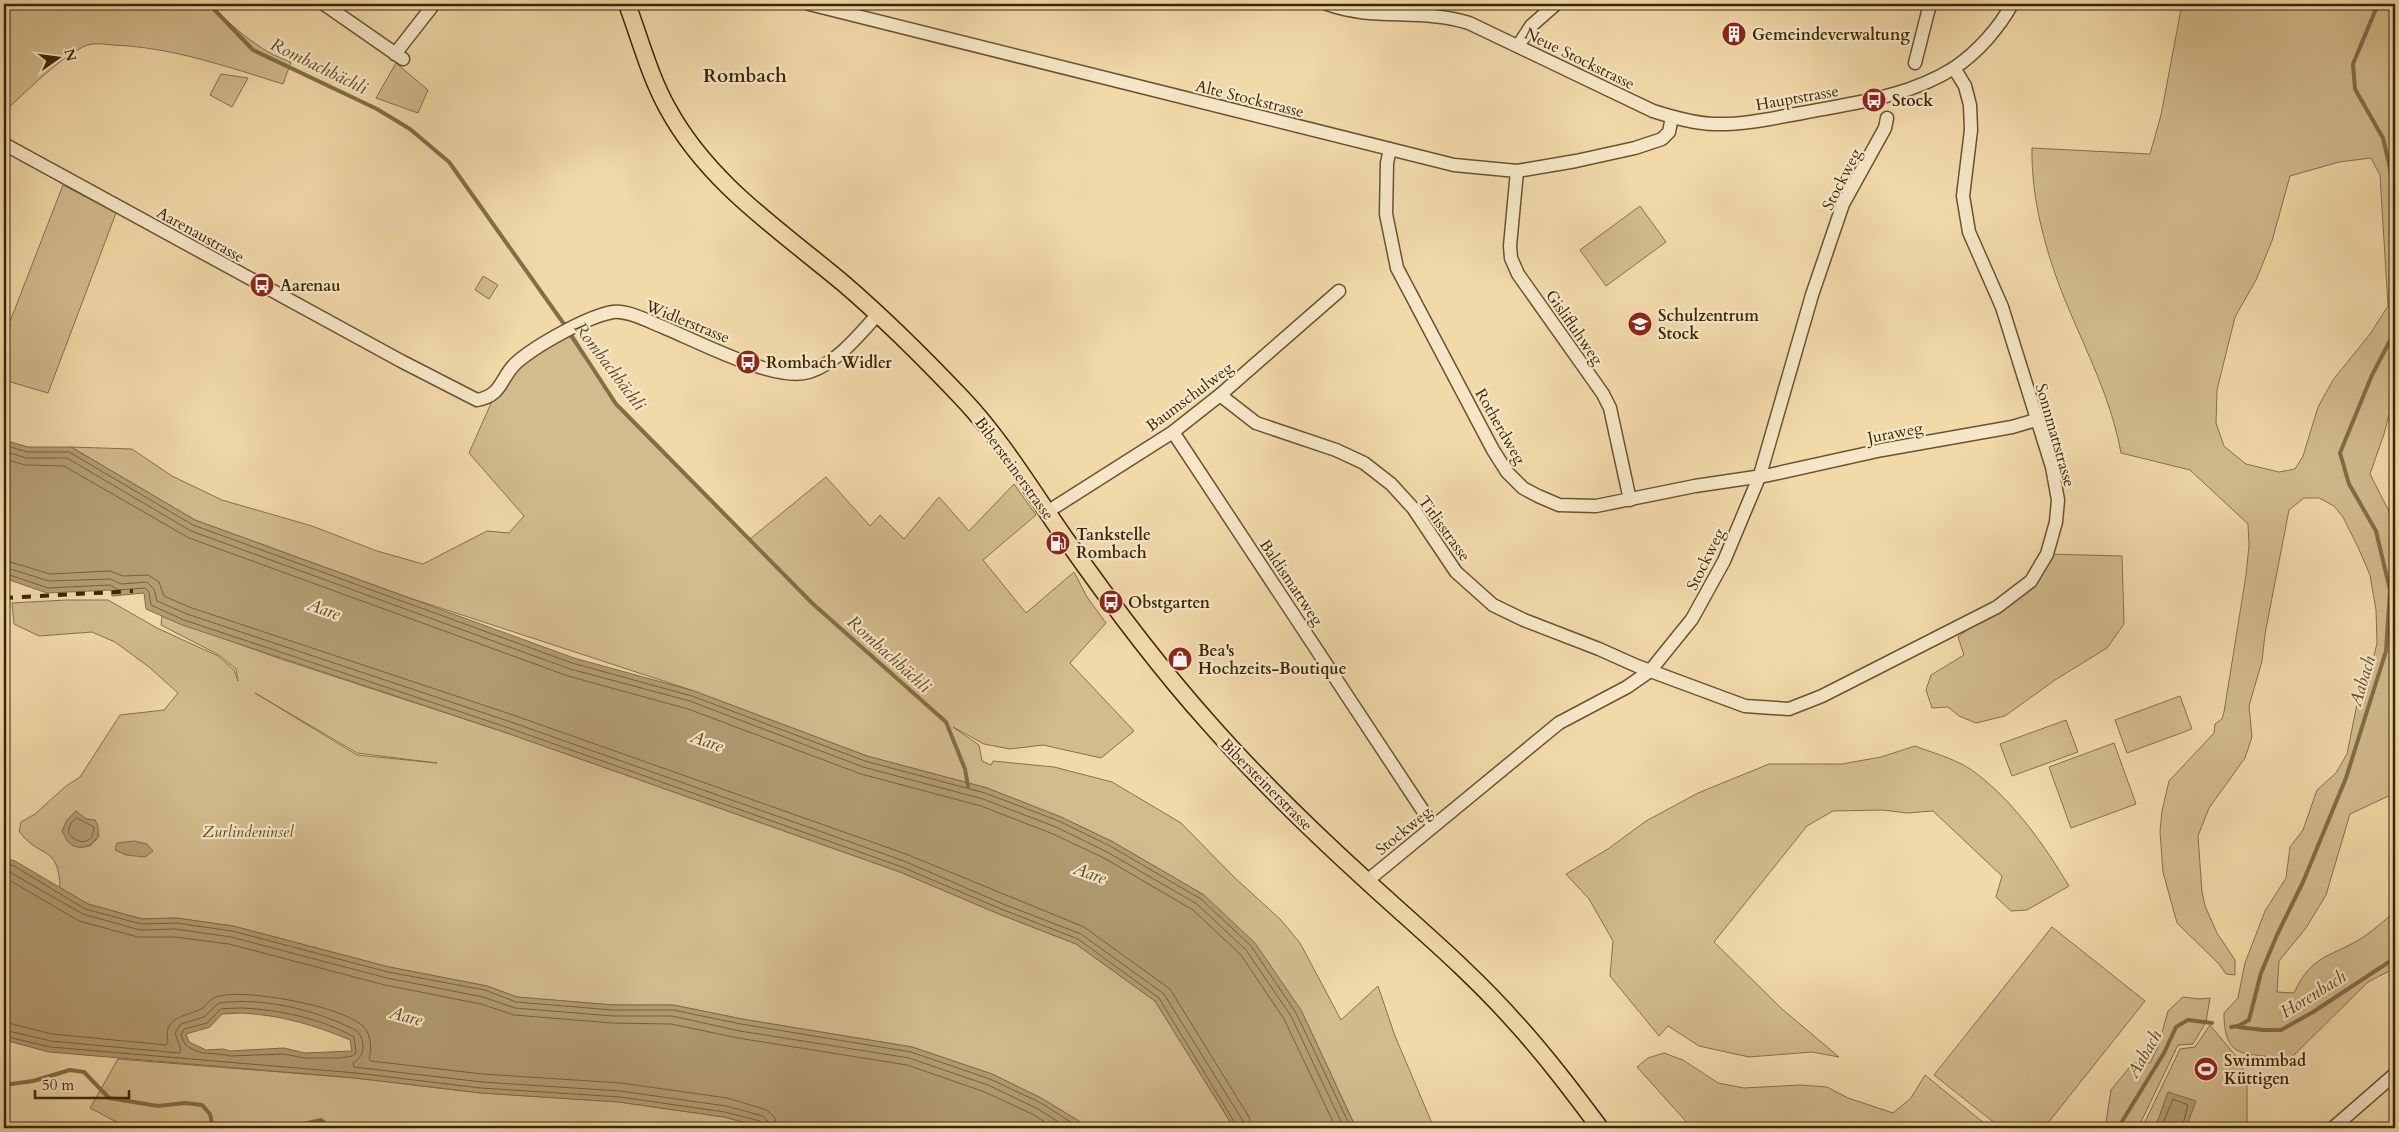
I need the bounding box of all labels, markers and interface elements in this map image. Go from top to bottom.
building icon: Gemeindeverwaltung [1721,21,1747,47]
street label: Neue Stockstrasse [1521,23,1638,95]
place label: Gemeindeverwaltung [1752,24,1910,46]
north arrow [32,32,82,82]
water label: Rombachbächli [266,32,372,101]
text: N [59,47,81,63]
district label: Rombach [703,63,787,89]
street label: Alte Stockstrasse [1193,75,1306,123]
street label: Hauptstrasse [1754,80,1840,116]
bus stop icon: Stock [1861,87,1887,113]
place label: Stock [1892,90,1933,112]
street label: Stockweg [1817,145,1867,214]
street label: Aarenaustrasse [153,202,248,268]
bus stop icon: Aarenau [249,272,275,298]
place label: Aarenau [280,275,341,297]
street label: Gislifluhweg [1540,286,1608,369]
street label: Widlerstrasse [641,295,733,349]
place label: Schulzentrum Stock [1658,305,1759,345]
school or university icon: Schulzentrum Stock [1627,311,1653,337]
water label: Rombachbächli [568,317,652,417]
bus stop icon: Rombach Widler [735,349,761,375]
place label: Rombach Widler [766,352,892,374]
street label: Baumschulweg [1142,357,1238,437]
street label: Sonnmattstrasse [2030,381,2080,490]
street label: Rotherdweg [1470,385,1531,469]
street label: Bibersteinerstrasse [969,413,1059,525]
street label: Juraweg [1864,417,1925,450]
street label: Titlisstrasse [1413,491,1476,566]
place label: Tankstelle Rombach [1076,524,1151,564]
street label: Stockweg [1681,525,1730,594]
fuel station icon: Tankstelle Rombach [1045,530,1071,556]
street label: Baldismattweg [1254,535,1328,630]
bus stop icon: Obstgarten [1098,589,1124,615]
water label: Aare [303,592,345,627]
place label: Obstgarten [1128,592,1211,614]
water label: Rombachbächli [841,610,937,700]
place label: Bea's Hochzeits-Boutique [1198,640,1347,680]
shop icon: Bea's Hochzeits-Boutique [1167,646,1193,672]
water label: Aabach [2343,652,2382,710]
water label: Aare [686,724,728,759]
street label: Bibersteinerstrasse [1215,734,1317,836]
street label: Stockweg [1371,801,1436,860]
park label: Zurlindeninsel [202,821,294,843]
water label: Aare [1069,856,1111,891]
water label: Horenbach [2275,964,2351,1025]
water label: Aare [385,1000,426,1033]
water label: Aabach [2120,1025,2168,1084]
place label: Swimmbad Küttigen [2224,1050,2306,1090]
sports icon: Swimmbad Küttigen [2193,1056,2219,1082]
scale bar [35,1067,129,1099]
text: 50 m [42,1075,74,1095]

